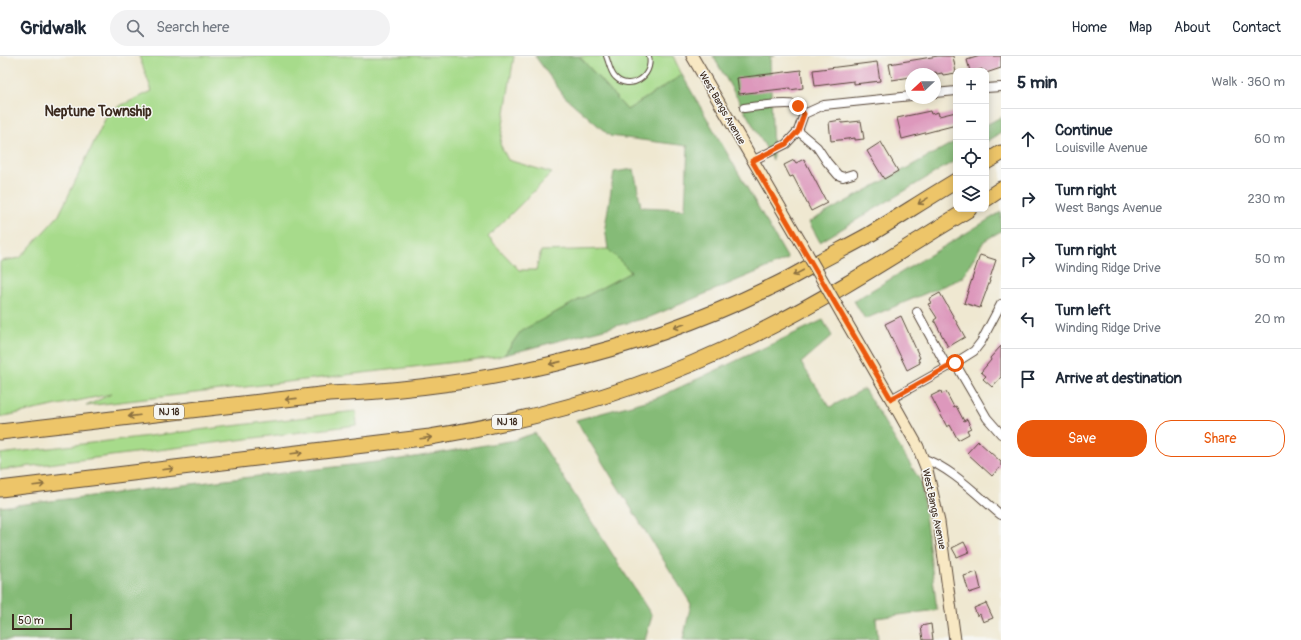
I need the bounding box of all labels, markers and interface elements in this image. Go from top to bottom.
search box [110,10,390,46]
text: Gridwalk [20,16,86,40]
icon: search [124,17,146,39]
text: Search here [156,18,229,37]
text: Home [1072,19,1107,36]
text: Map [1129,19,1152,36]
text: About [1174,19,1210,36]
text: Contact [1232,19,1281,36]
north arrow [905,68,941,104]
map controls [953,68,989,212]
button: + [953,68,989,104]
street label: West Bangs Avenue [696,69,748,147]
text: 5 min [1017,72,1057,93]
text: Walk · 360 m [1211,74,1285,90]
route end [789,97,807,115]
district label: Neptune Township [44,103,152,120]
button: − [953,104,989,140]
text: Continue [1055,121,1113,140]
icon: ahead [1017,128,1039,150]
text: 60 m [1254,131,1285,147]
button: locate [953,140,989,176]
text: Louisville Avenue [1055,140,1148,156]
button: layers [953,176,989,212]
text: Turn right [1055,181,1116,200]
icon: right [1017,188,1039,210]
text: 230 m [1248,191,1285,207]
one-way arrow [917,198,929,206]
text: West Bangs Avenue [1055,200,1162,216]
text: Turn right [1055,241,1116,260]
icon: right [1017,248,1039,270]
text: 50 m [1255,251,1285,267]
text: Winding Ridge Drive [1055,260,1161,276]
one-way arrow [792,270,804,277]
text: Turn left [1055,301,1111,320]
icon: left [1017,308,1039,330]
text: 20 m [1254,311,1285,327]
text: Winding Ridge Drive [1055,320,1161,336]
one-way arrow [674,322,686,330]
route start [946,354,964,372]
one-way arrow [549,360,562,368]
icon: arrive [1017,368,1039,390]
text: Arrive at destination [1055,369,1182,388]
one-way arrow [285,395,298,402]
road number: NJ 18 [154,405,184,419]
one-way arrow [128,412,141,420]
road number: NJ 18 [492,415,522,429]
button: Save [1017,420,1147,457]
button: Share [1155,420,1285,457]
one-way arrow [419,434,432,442]
one-way arrow [290,449,303,457]
one-way arrow [161,465,174,473]
street label: West Bangs Avenue [920,468,948,551]
one-way arrow [32,481,45,489]
scale bar [12,612,72,631]
text: 50 m [18,614,44,627]

